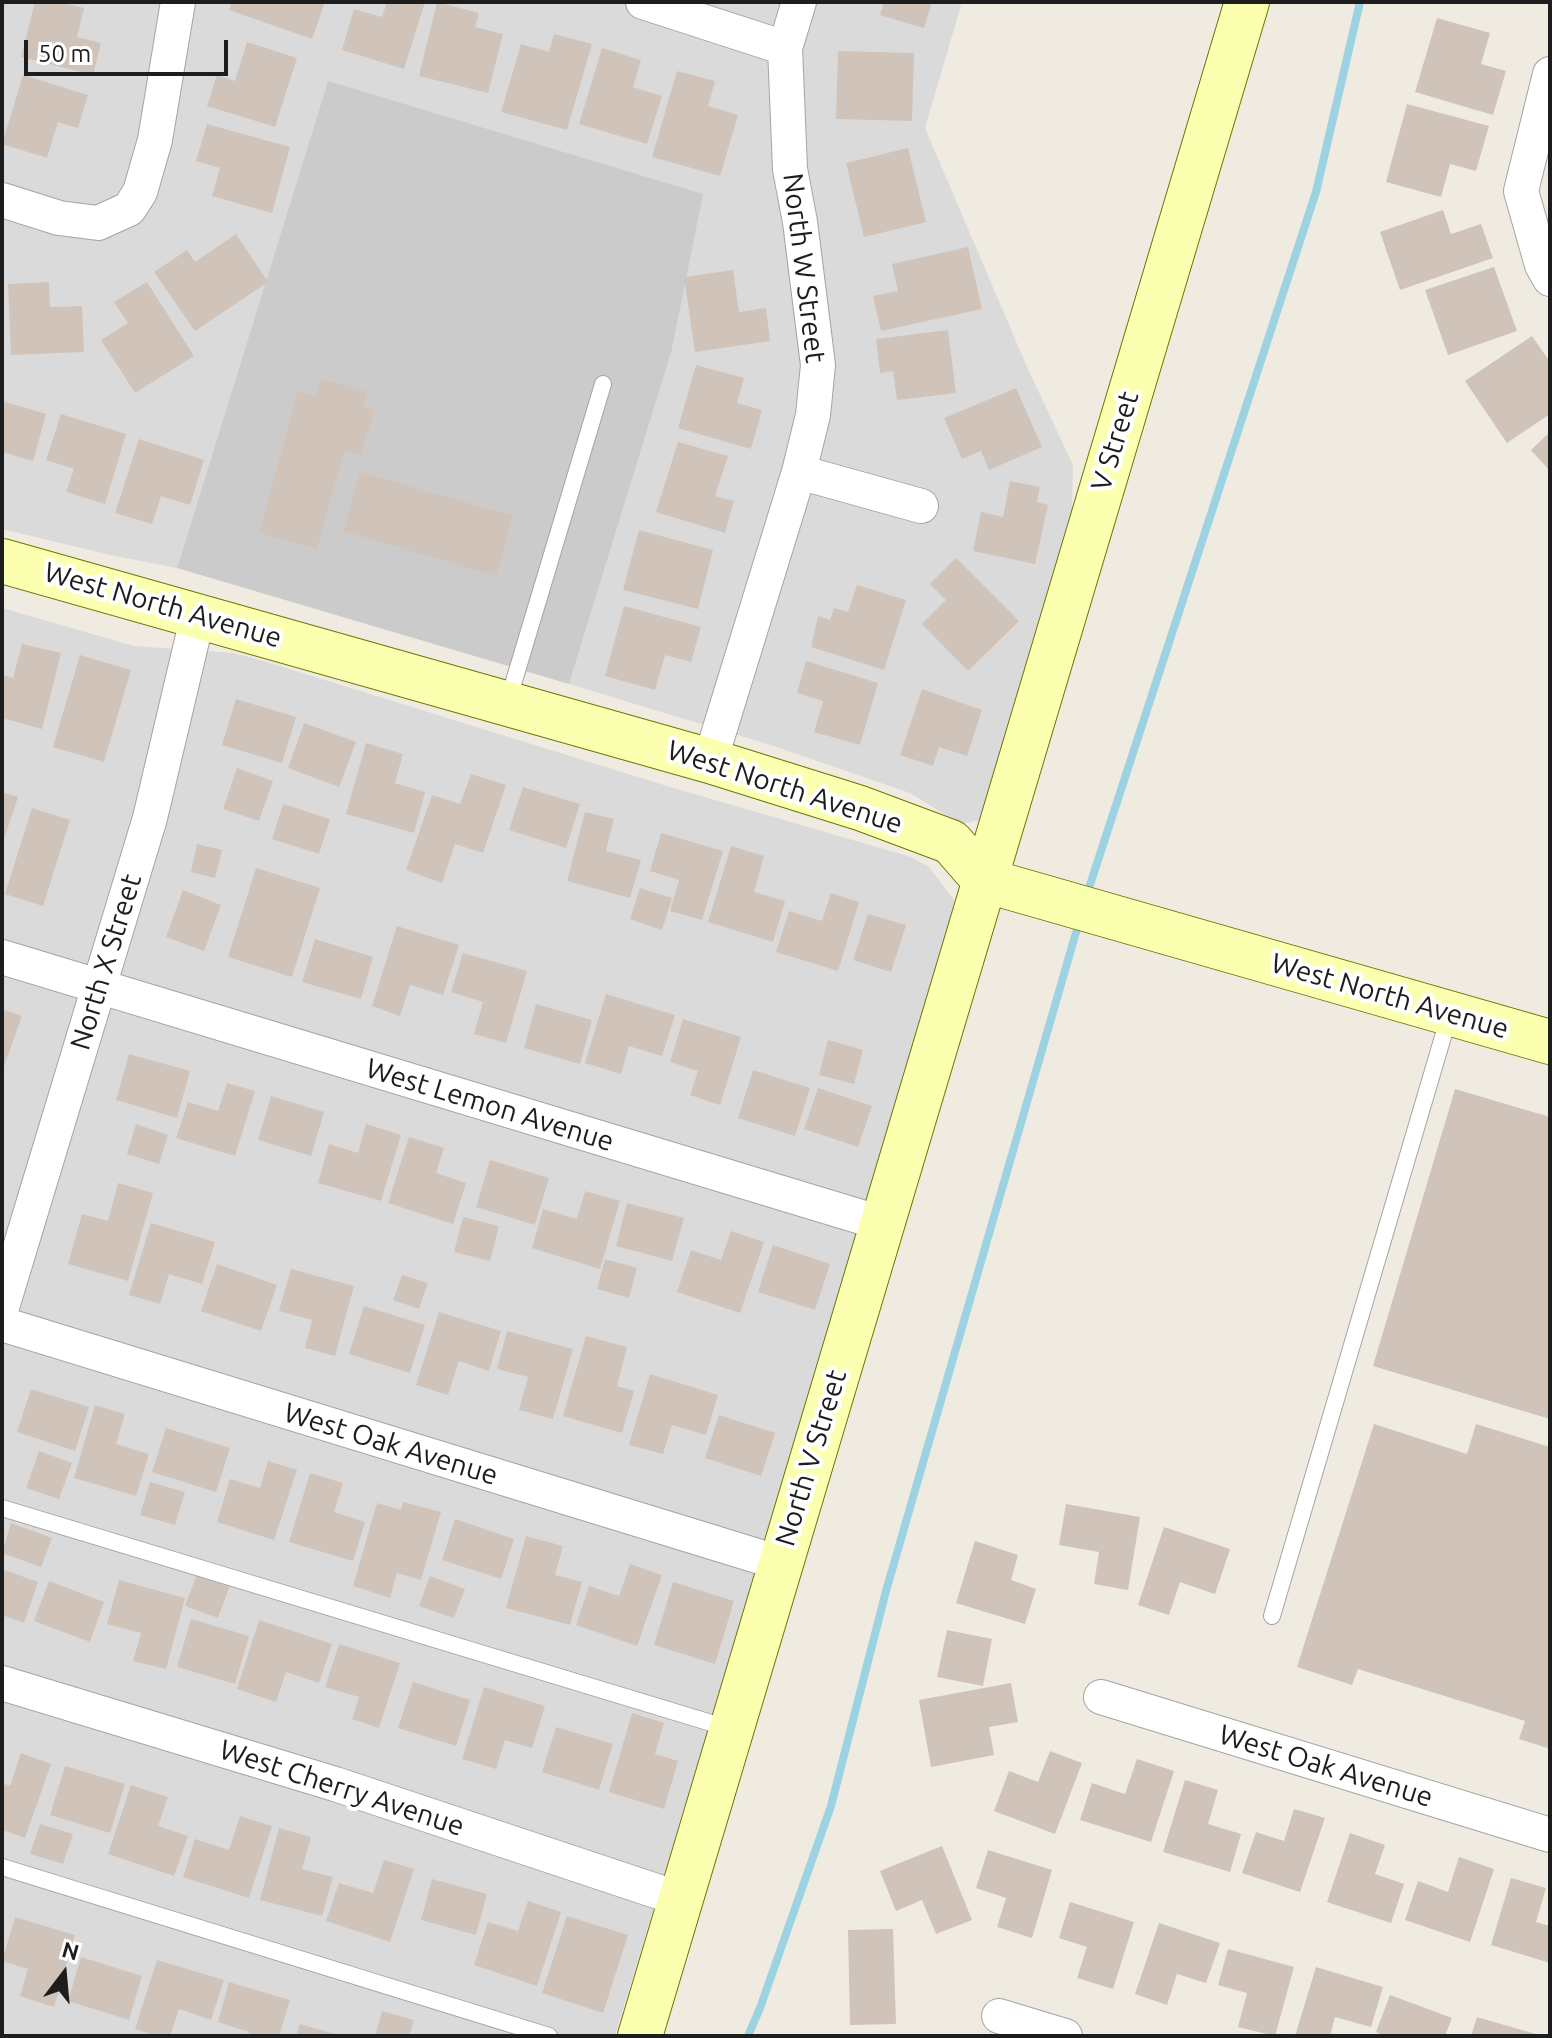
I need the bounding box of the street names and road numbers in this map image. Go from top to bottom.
street label: North W Street [776,171,832,365]
street label: V Street [1084,387,1146,495]
street label: West North Avenue [41,555,285,655]
street label: West North Avenue [663,733,907,841]
street label: North X Street [63,870,149,1054]
street label: West North Avenue [1268,946,1512,1046]
street label: West Lemon Avenue [362,1051,618,1159]
street label: North V Street [768,1366,854,1550]
street label: West Oak Avenue [280,1396,502,1492]
street label: West Oak Avenue [1215,1718,1437,1814]
street label: West Cherry Avenue [215,1733,469,1843]

